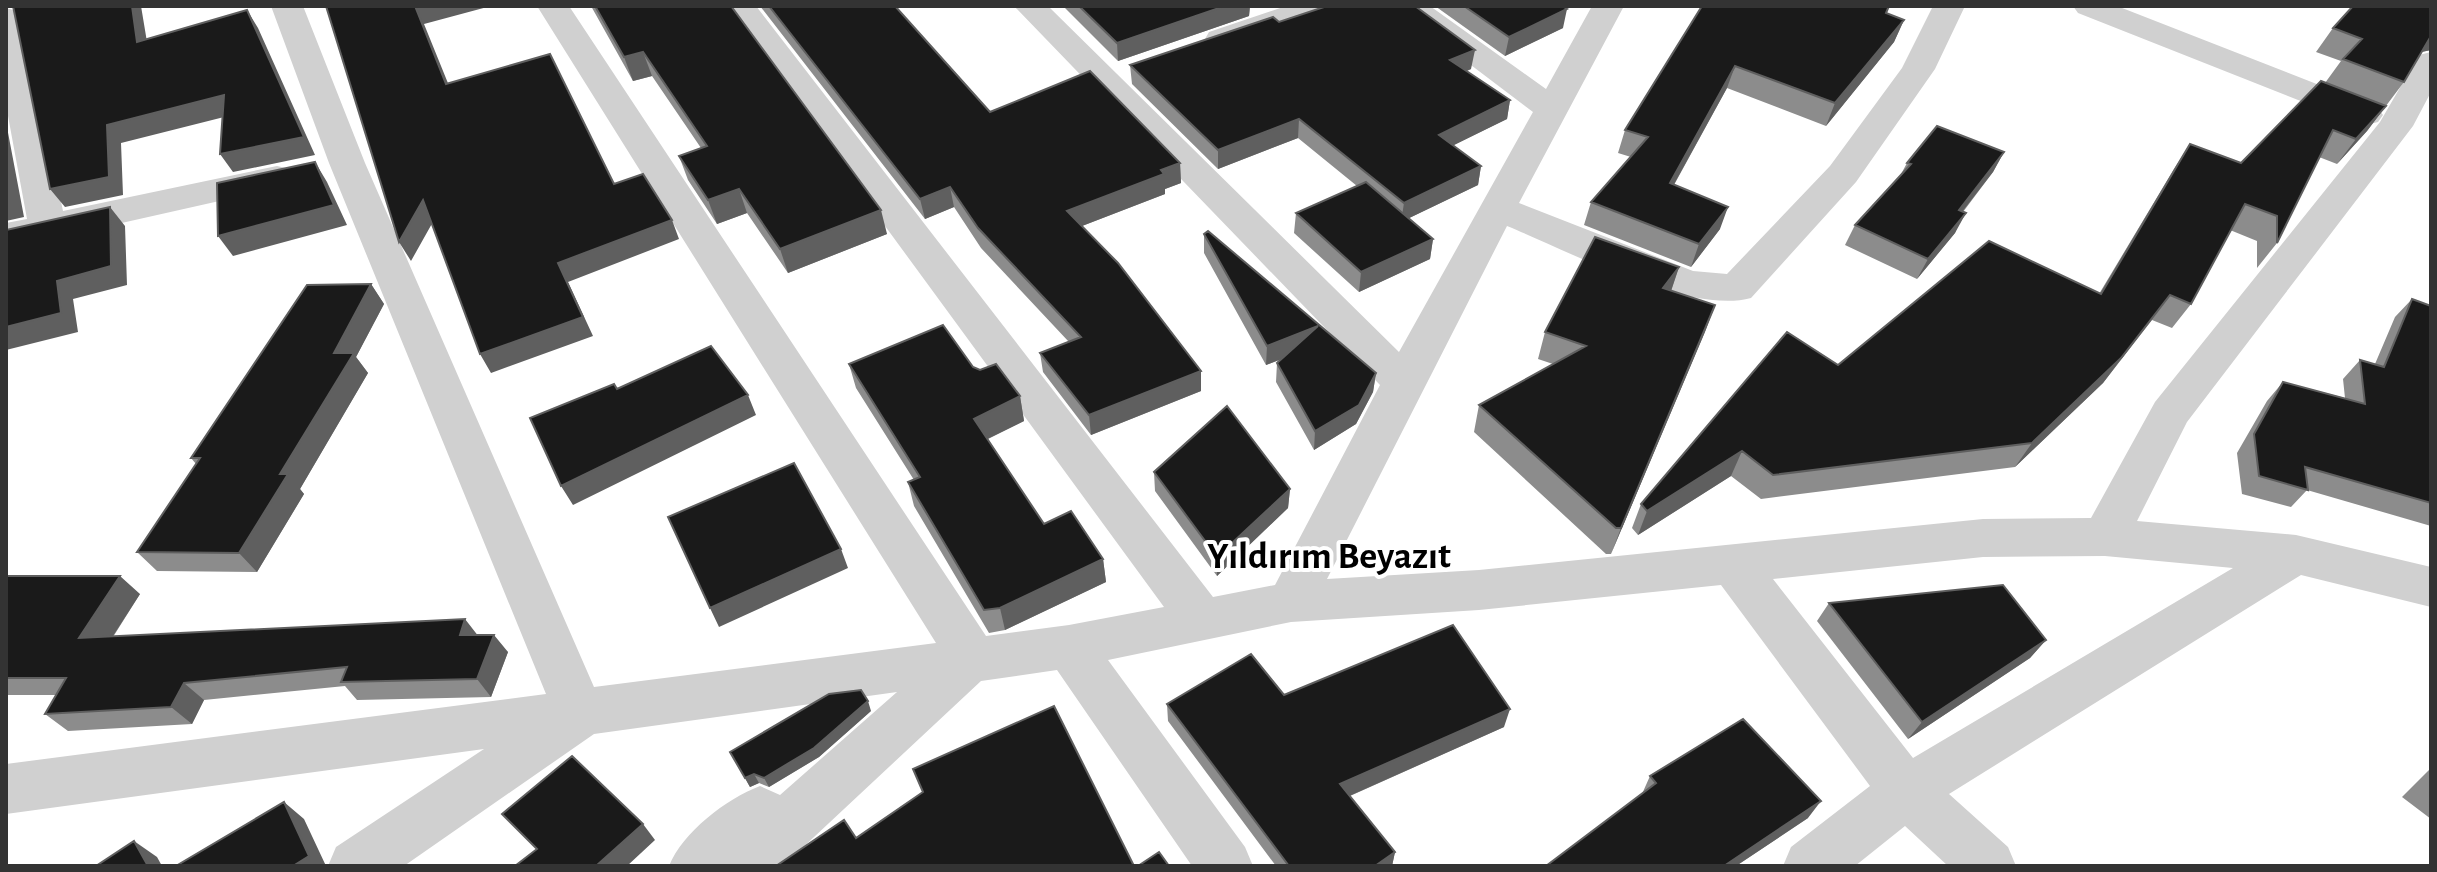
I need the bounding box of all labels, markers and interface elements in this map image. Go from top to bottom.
district label: Yıldırım Beyazıt [1207,538,1451,576]

